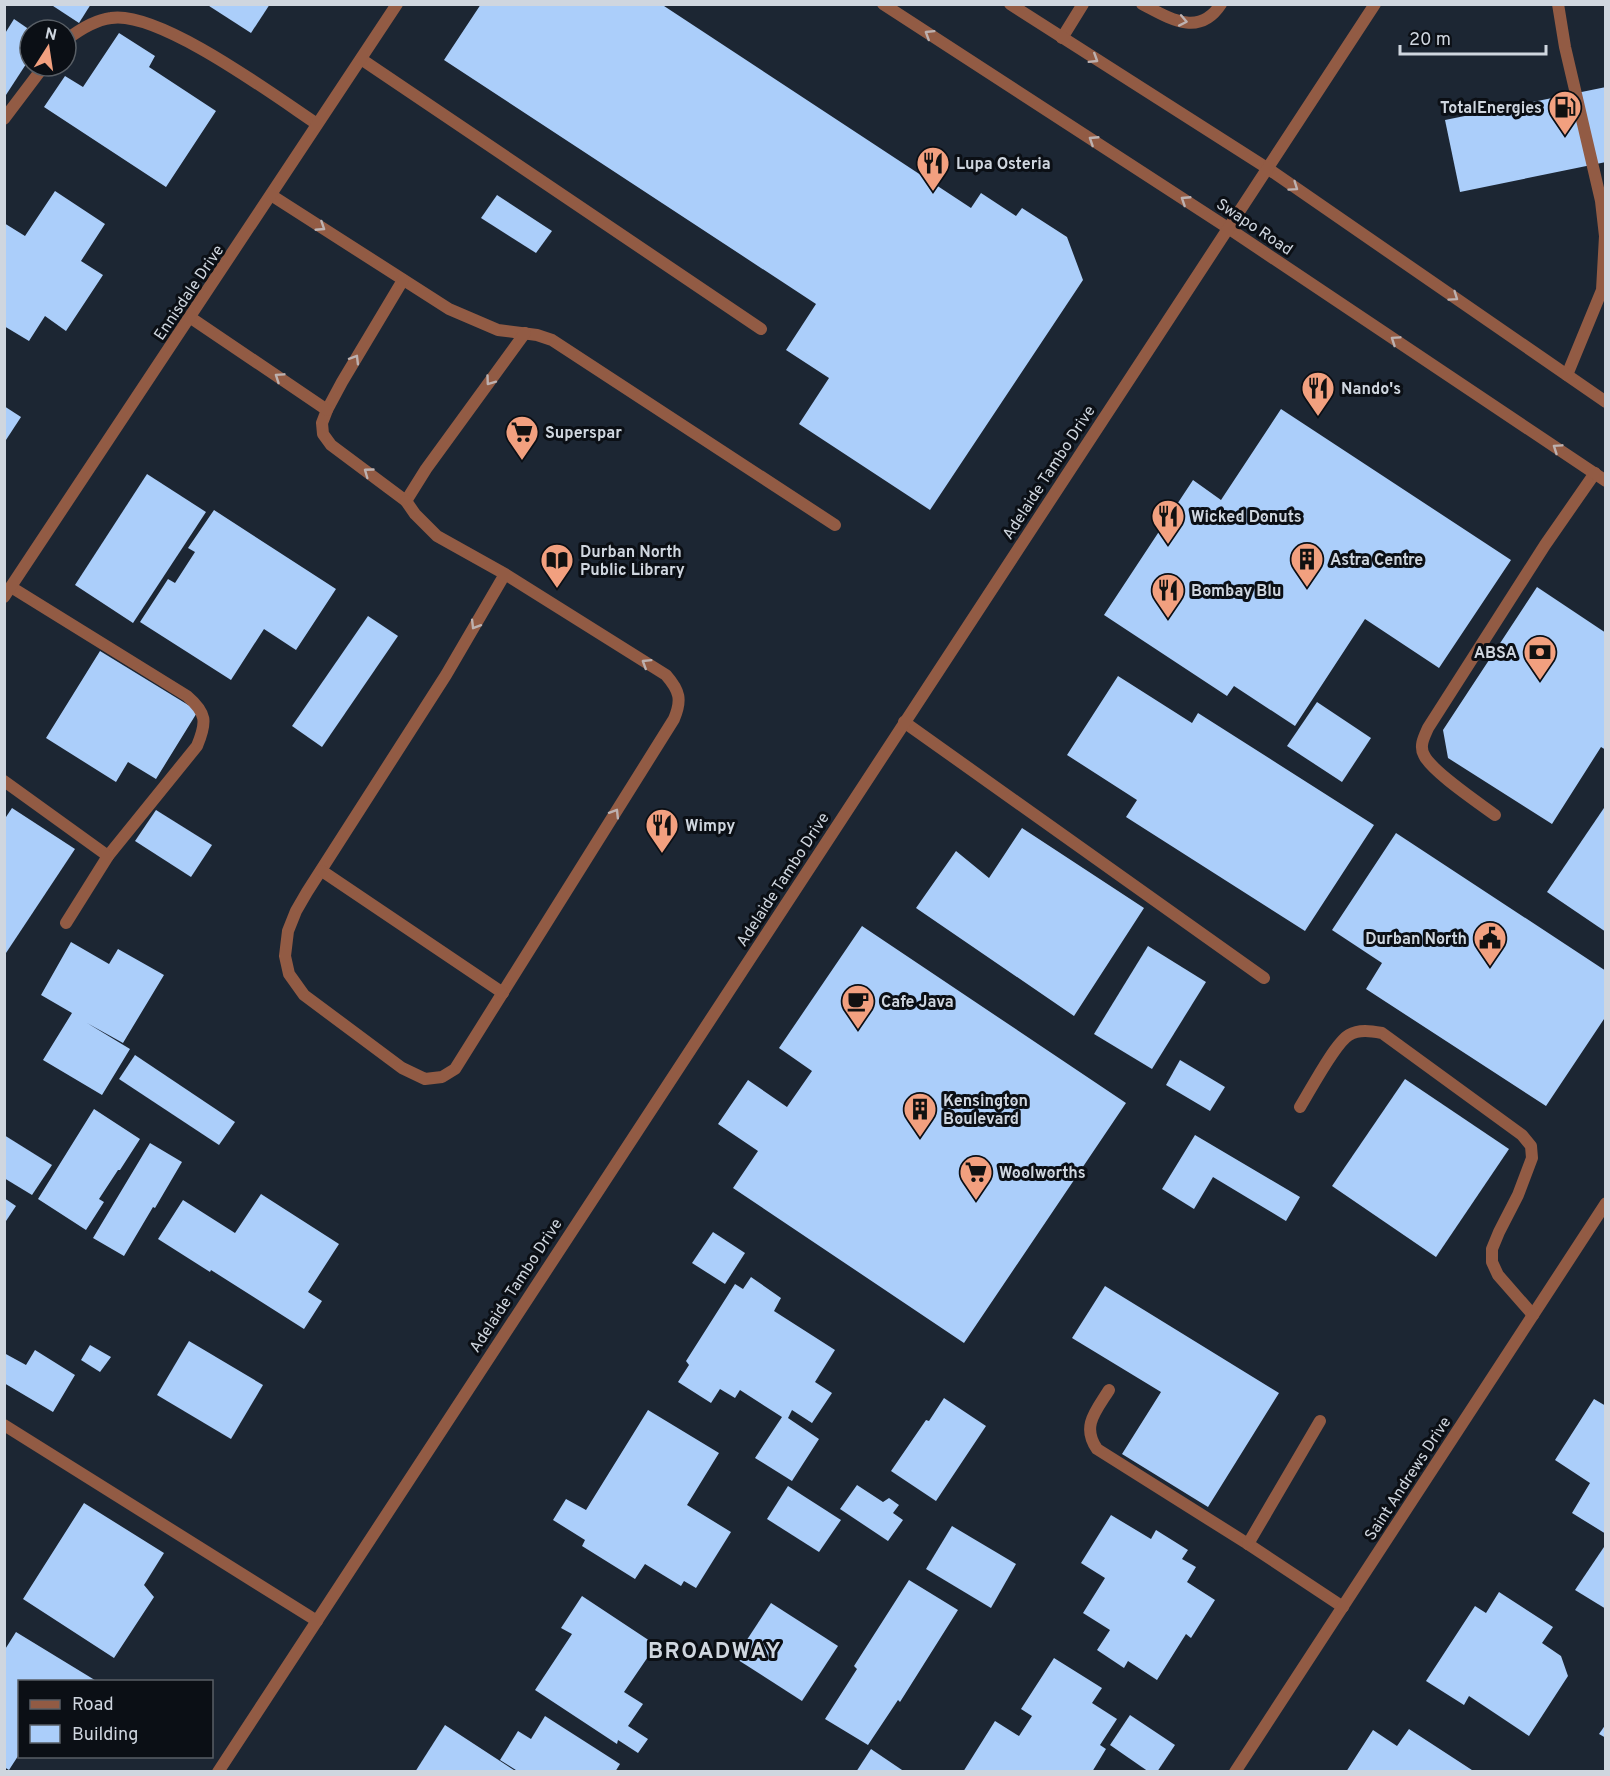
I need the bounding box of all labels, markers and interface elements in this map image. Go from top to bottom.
one-way arrow [1178,14,1188,27]
north arrow [18,18,78,78]
scale bar [1400,18,1546,56]
text: N [43,24,58,46]
text: 20 m [1409,29,1451,52]
one-way arrow [925,30,936,41]
one-way arrow [1088,51,1098,63]
fuel station icon: TotalEnergies [1547,89,1583,136]
place label: TotalEnergies [1440,99,1542,119]
one-way arrow [1089,135,1099,147]
restaurant icon: Lupa Osteria [915,145,951,192]
place label: Lupa Osteria [956,155,1051,175]
one-way arrow [1287,180,1298,191]
street label: Swapo Road [1212,195,1296,261]
one-way arrow [1181,196,1192,207]
one-way arrow [314,219,325,230]
street label: Ennisdale Drive [150,242,229,345]
one-way arrow [1448,290,1459,301]
one-way arrow [1391,335,1401,347]
one-way arrow [348,355,360,365]
restaurant icon: Nando's [1300,370,1336,417]
one-way arrow [274,374,285,385]
one-way arrow [487,374,498,385]
place label: Nando's [1341,380,1401,400]
street label: Adelaide Tambo Drive [999,402,1101,544]
supermarket icon: Superspar [504,414,540,461]
place label: Superspar [545,424,622,444]
one-way arrow [1553,444,1564,455]
one-way arrow [364,469,375,480]
restaurant icon: Wicked Donuts [1150,498,1186,545]
place label: Wicked Donuts [1191,508,1302,528]
building icon: Astra Centre [1289,541,1325,588]
library icon: Durban North Public Library [539,542,575,589]
place label: Durban North Public Library [580,543,685,581]
place label: Astra Centre [1330,551,1423,571]
restaurant icon: Bombay Blu [1150,572,1186,619]
place label: Bombay Blu [1191,582,1281,602]
one-way arrow [471,619,483,629]
bank icon: ABSA [1522,634,1558,681]
place label: ABSA [1474,644,1517,664]
one-way arrow [642,659,653,670]
restaurant icon: Wimpy [644,807,680,854]
one-way arrow [607,809,619,819]
street label: Adelaide Tambo Drive [733,809,835,951]
place label: Wimpy [685,817,735,837]
public building icon: Durban North [1472,920,1508,967]
place label: Durban North [1365,930,1467,950]
cafe icon: Cafe Java [840,983,876,1030]
place label: Cafe Java [881,993,954,1013]
building icon: Kensington Boulevard [902,1091,938,1138]
place label: Kensington Boulevard [943,1092,1028,1130]
supermarket icon: Woolworths [958,1154,994,1201]
place label: Woolworths [999,1164,1086,1184]
street label: Adelaide Tambo Drive [466,1215,568,1357]
street label: Saint Andrews Drive [1361,1413,1456,1545]
district label: BROADWAY [648,1639,782,1666]
legend [18,1680,213,1758]
text: Road [72,1694,114,1717]
text: Building [72,1724,138,1747]

